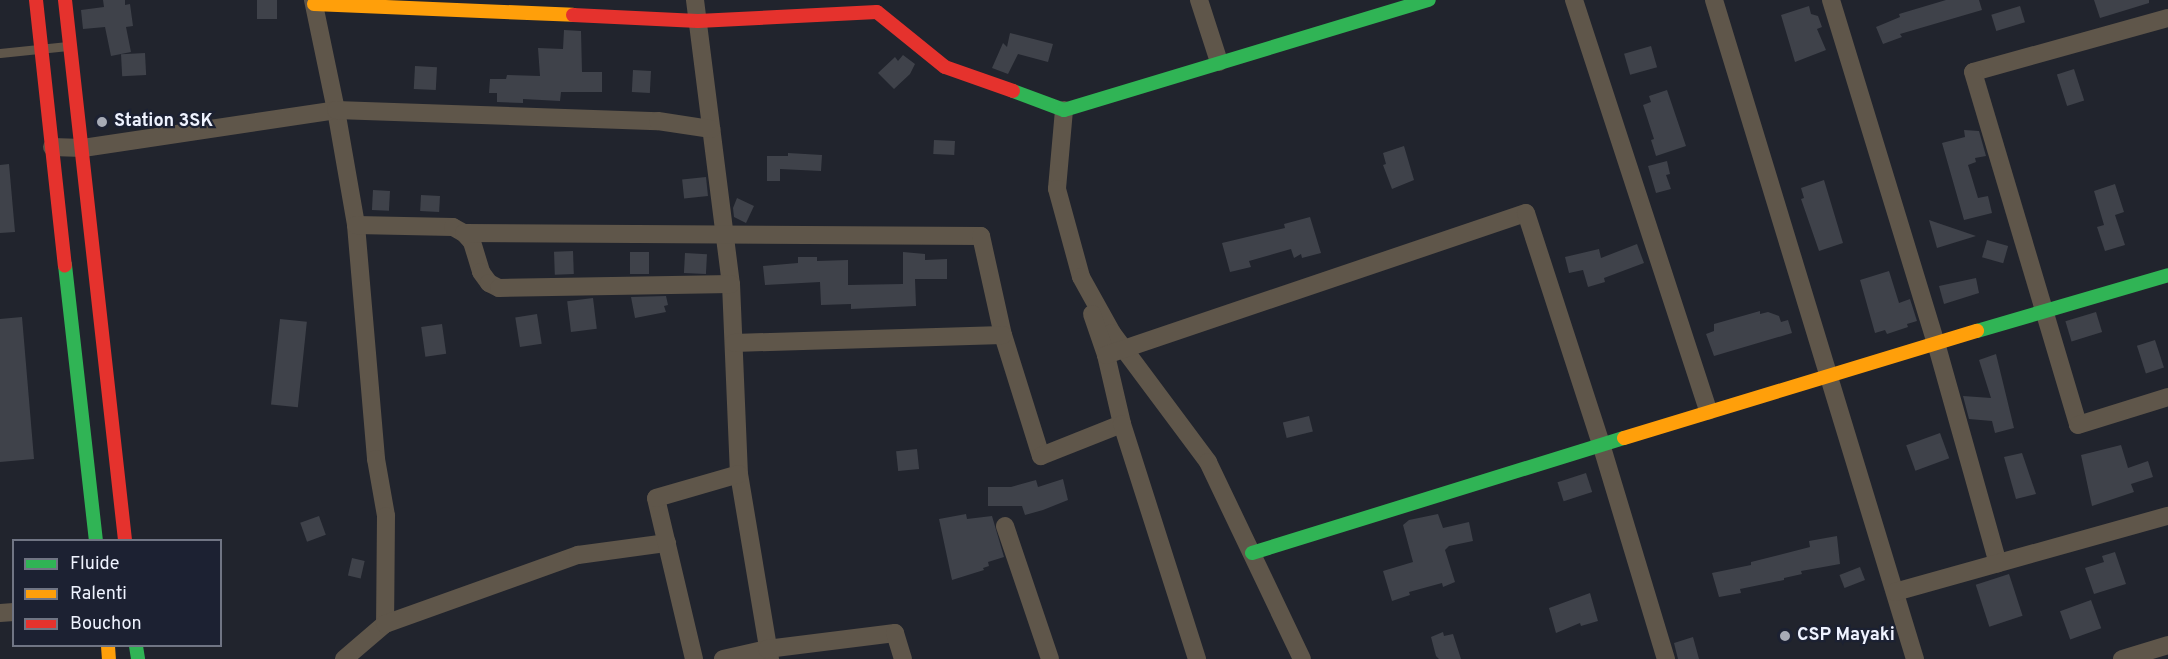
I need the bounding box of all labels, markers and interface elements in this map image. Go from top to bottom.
place label: Station 3SK [114,111,213,133]
marker: Station 3SK [95,115,109,129]
legend [12,539,222,647]
text: Fluide [70,553,119,576]
text: Ralenti [70,583,127,606]
text: Bouchon [70,613,142,636]
place label: CSP Mayaki [1797,625,1895,647]
marker: CSP Mayaki [1778,629,1792,643]

